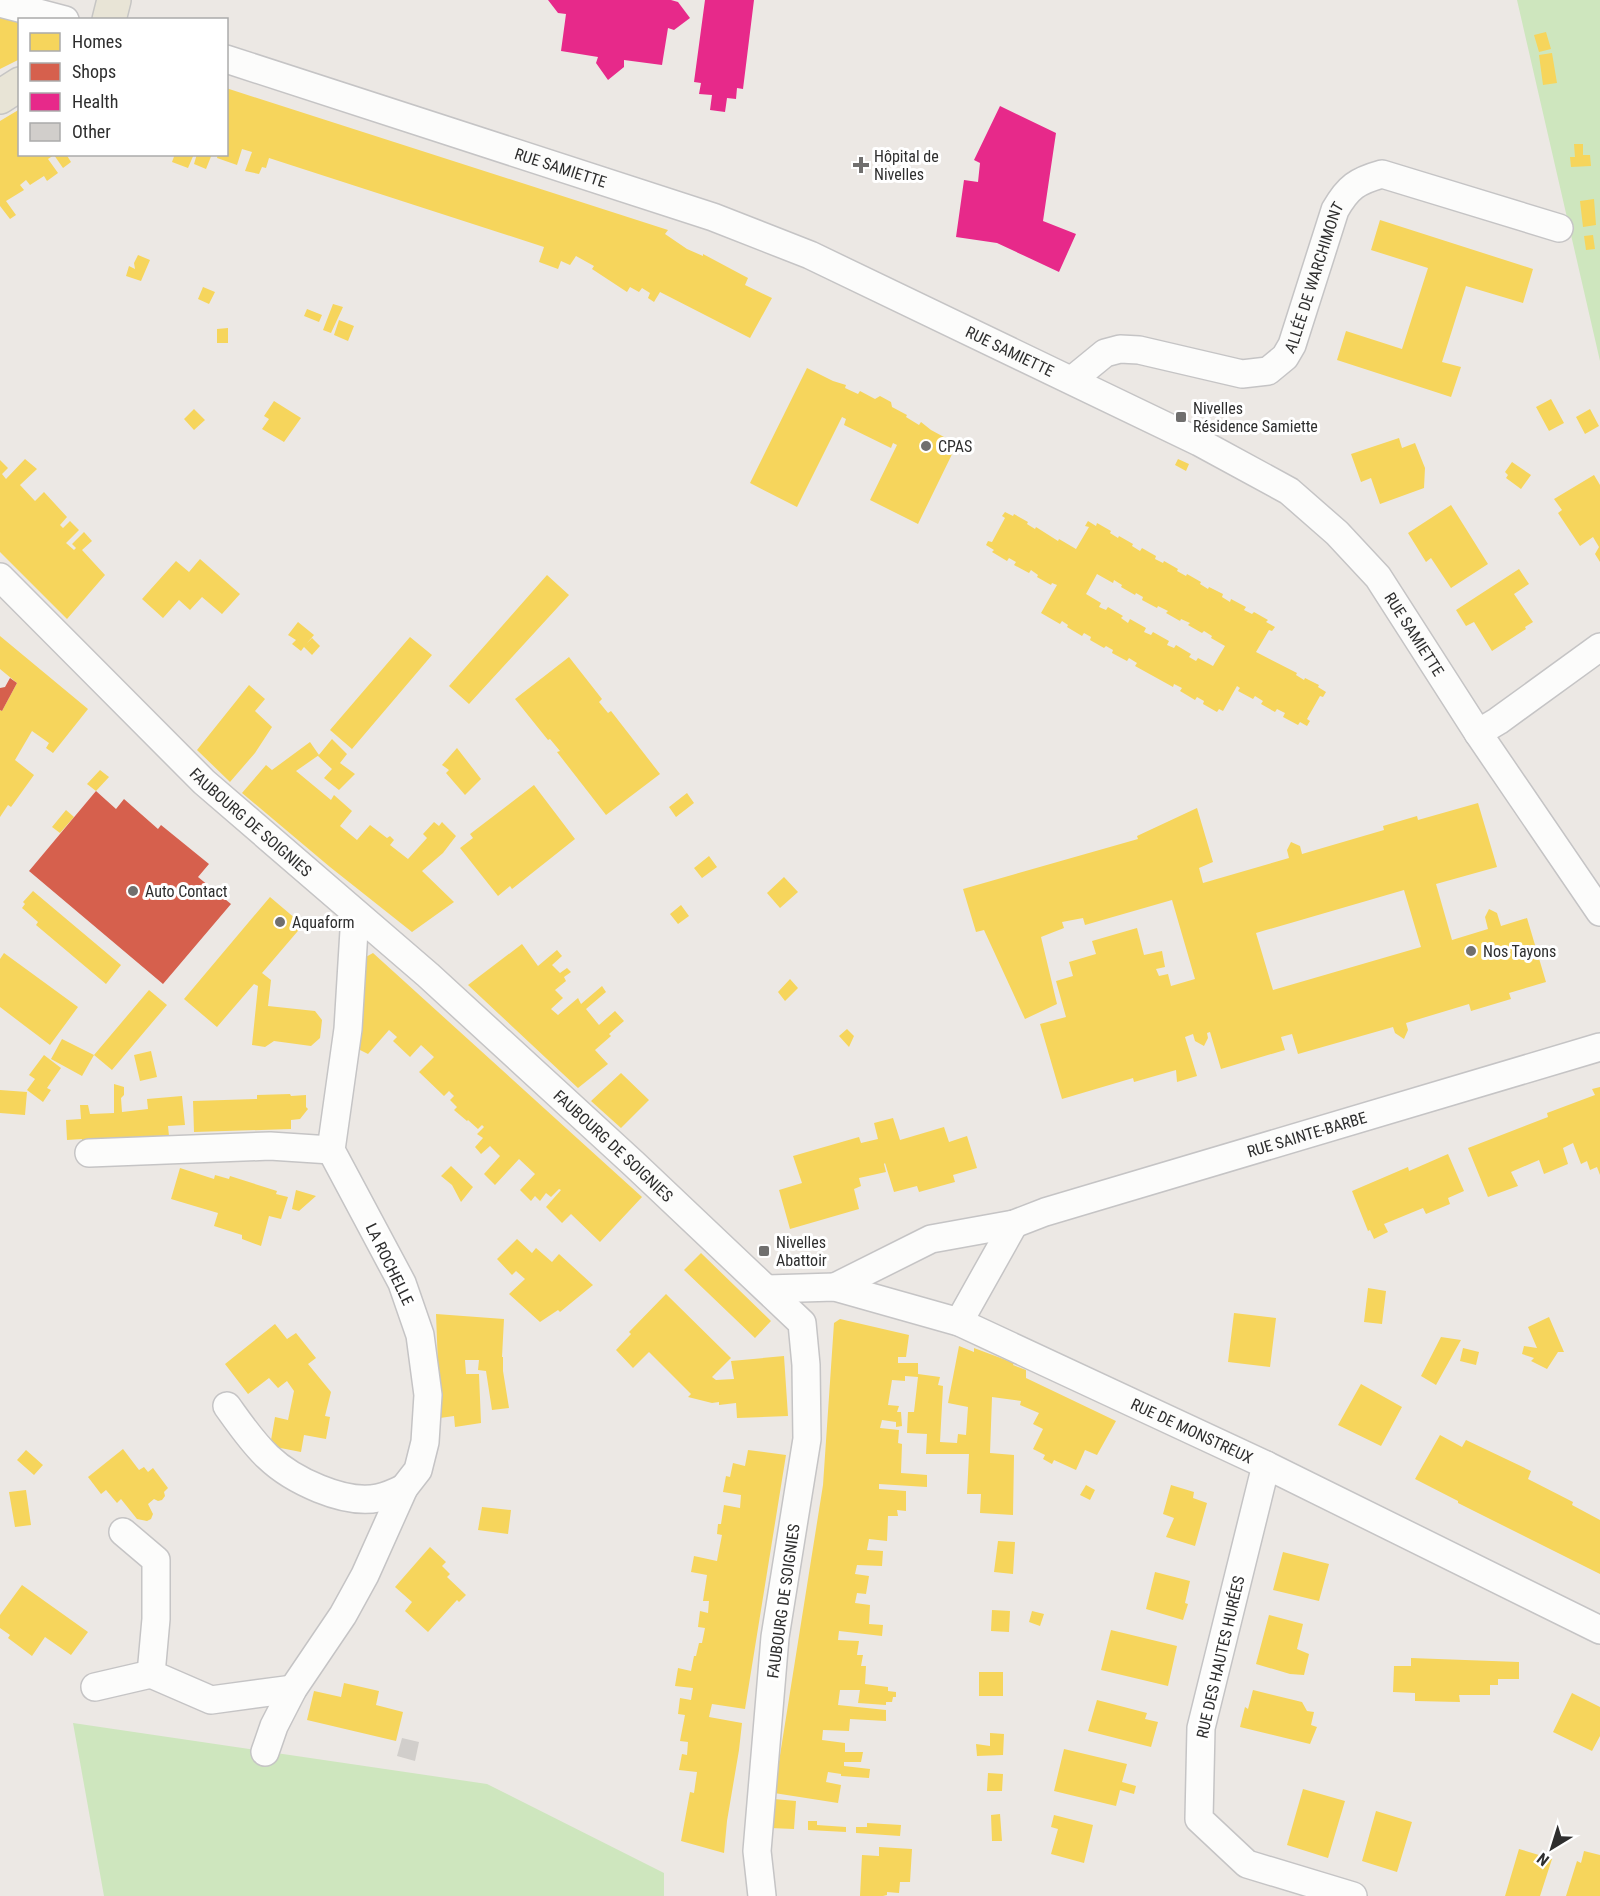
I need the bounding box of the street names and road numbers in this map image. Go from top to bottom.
street label: RUE SAMIETTE [512,144,609,192]
street label: ALLÉE DE WARCHIMONT [1280,198,1348,357]
street label: RUE SAMIETTE [963,322,1057,381]
street label: RUE SAMIETTE [1380,589,1448,680]
street label: FAUBOURG DE SOIGNIES [186,764,316,881]
street label: FAUBOURG DE SOIGNIES [550,1086,677,1206]
street label: RUE SAINTE-BARBE [1245,1108,1369,1161]
street label: LA ROCHELLE [362,1220,418,1308]
street label: RUE DE MONSTREUX [1128,1394,1256,1468]
street label: FAUBOURG DE SOIGNIES [763,1523,804,1679]
street label: RUE DES HAUTES HURÉES [1193,1574,1248,1740]

